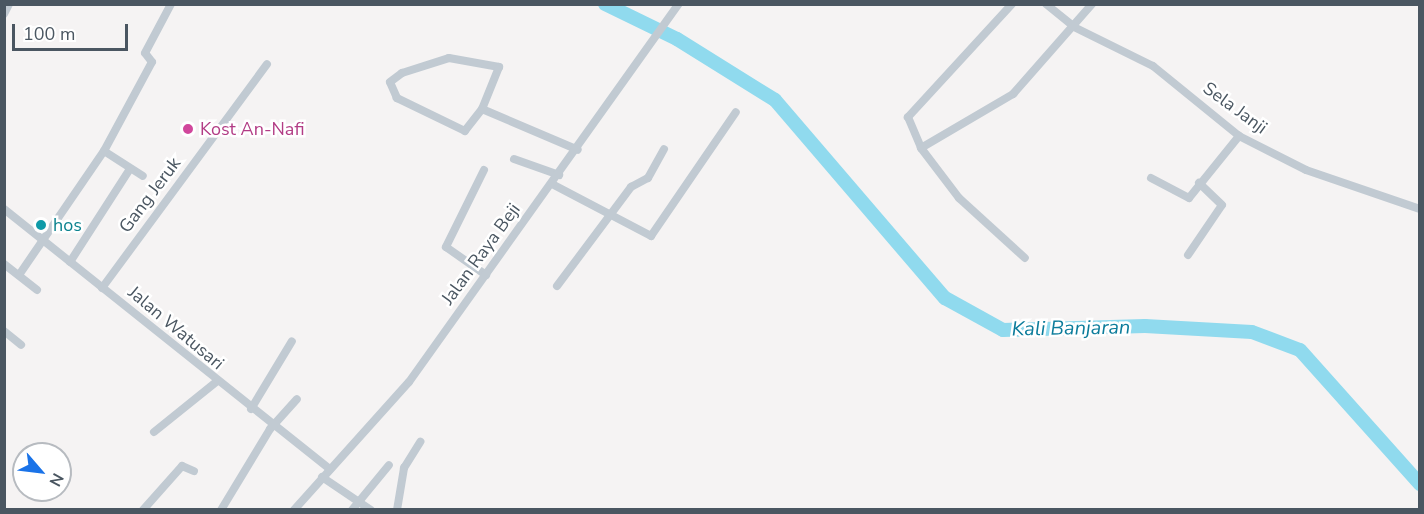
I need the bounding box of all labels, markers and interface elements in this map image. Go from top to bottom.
scale bar [15,12,130,50]
text: 100 m [23,22,75,46]
street label: Sela Janji [1199,77,1271,139]
place label: Kost An-Nafi [200,118,304,140]
marker: Kost An-Nafi [181,122,195,136]
street label: Gang Jeruk [115,153,185,237]
street label: Jalan Raya Beji [437,199,525,309]
place label: hos [53,214,82,236]
marker: hos [34,218,48,232]
street label: Jalan Watusari [124,282,228,374]
water label: Kali Banjaran [1011,315,1131,341]
north arrow [12,442,72,502]
text: N [44,469,69,490]

